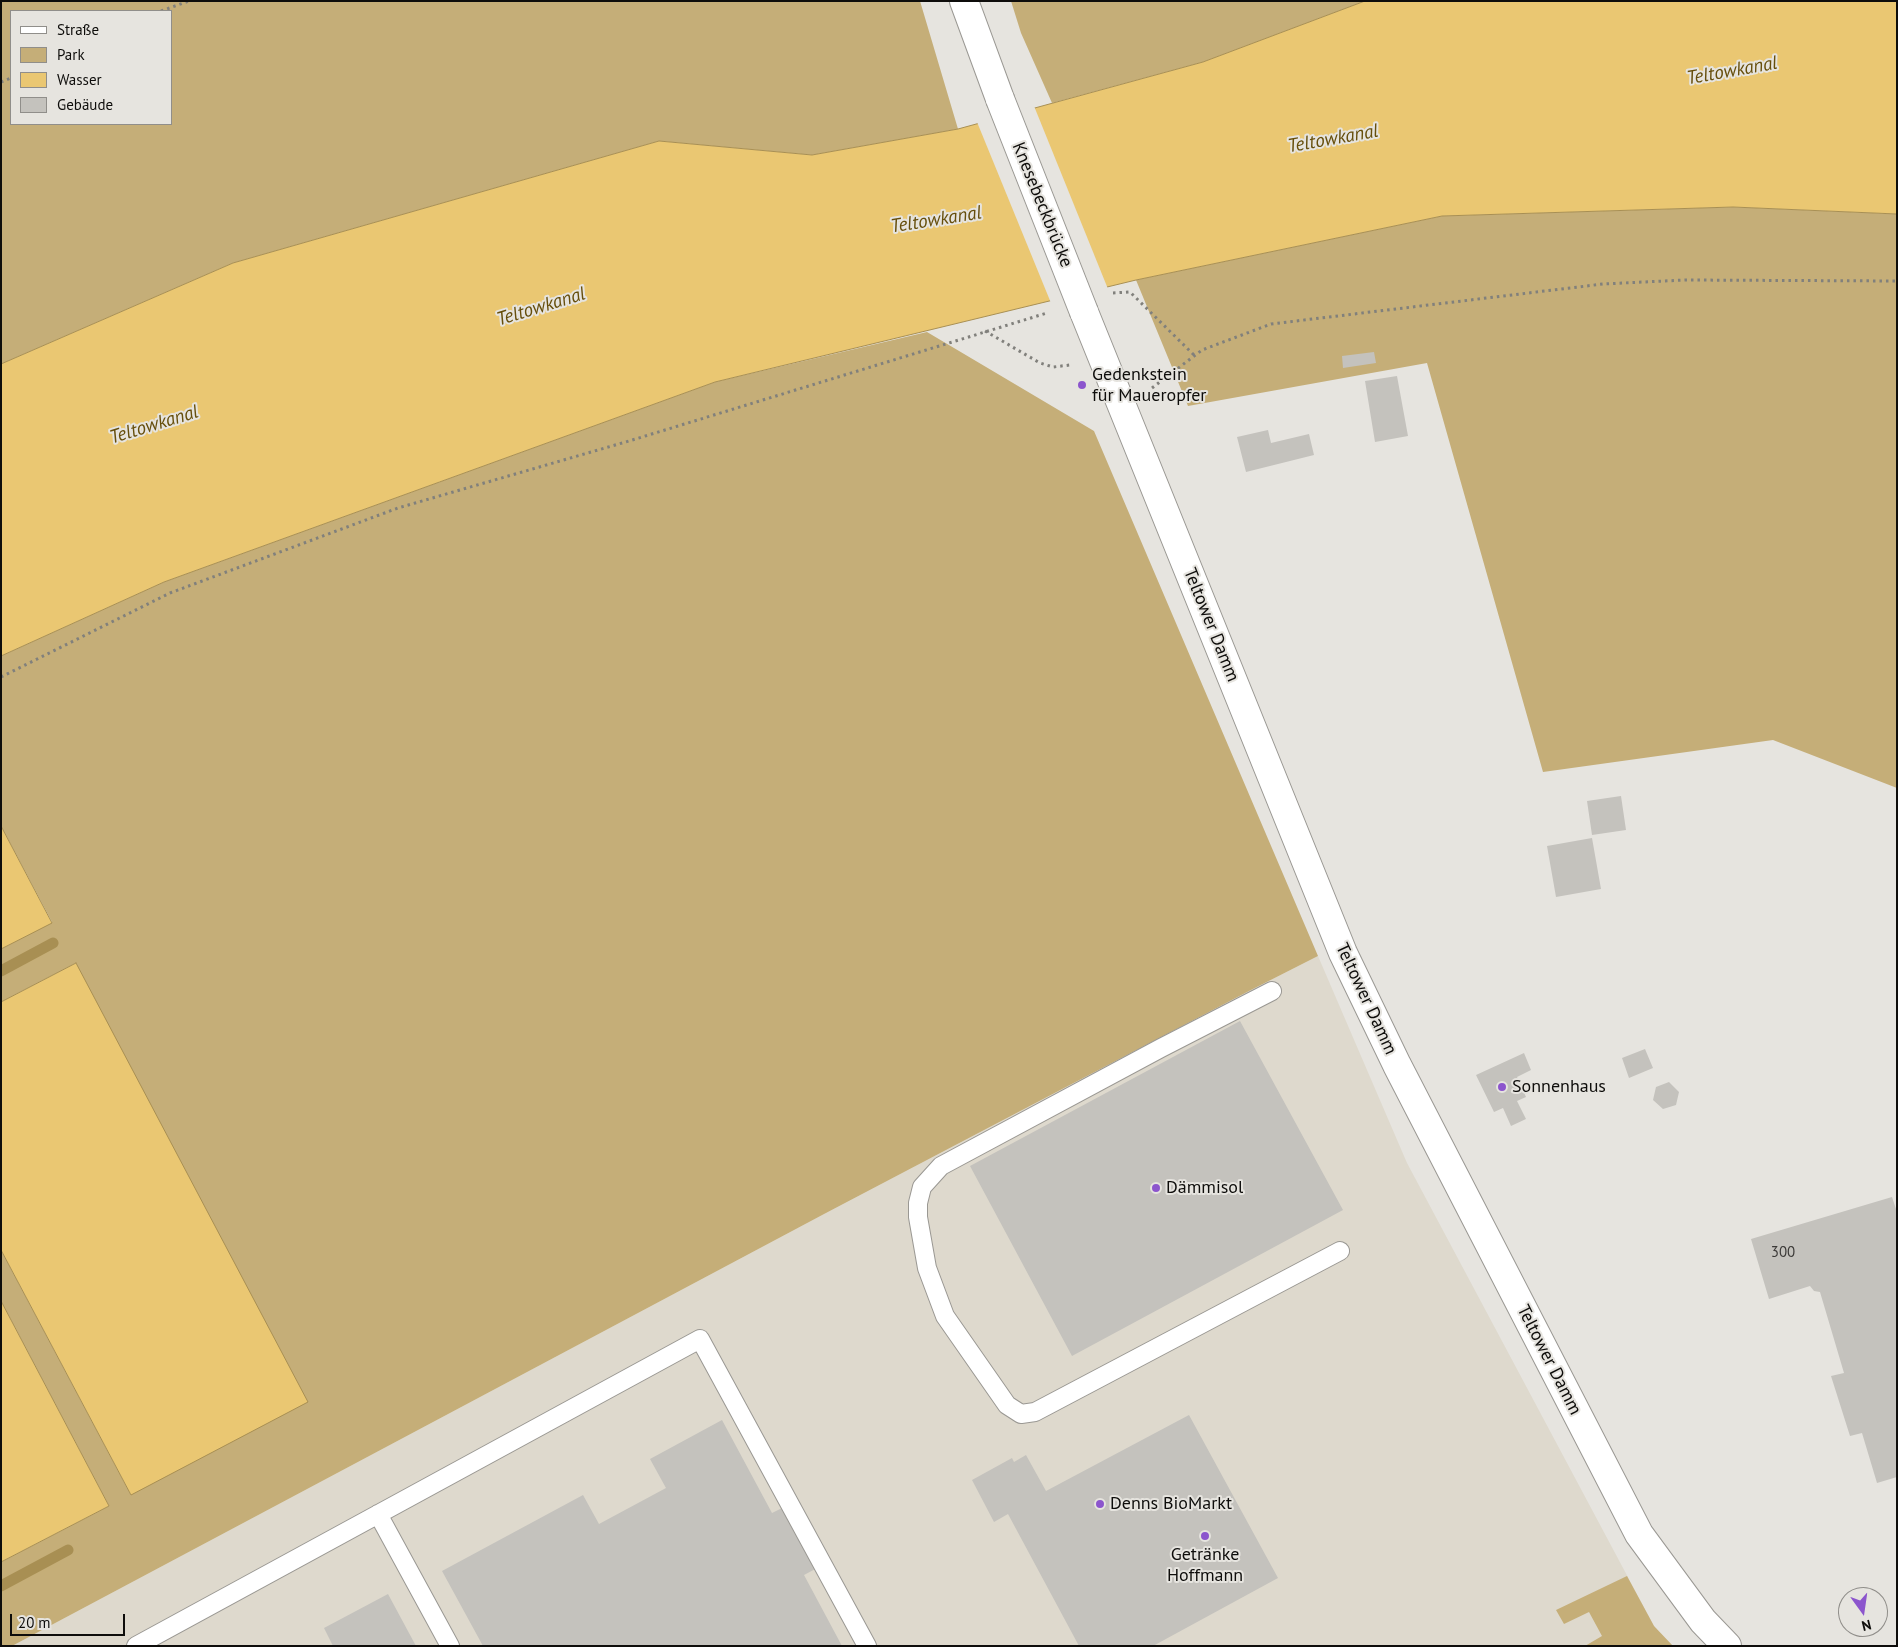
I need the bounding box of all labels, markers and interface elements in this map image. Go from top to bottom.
legend [10,10,172,125]
text: Straße [57,20,99,39]
text: Park [57,45,85,64]
water label: Teltowkanal [1685,52,1779,90]
text: Wasser [57,70,102,89]
text: Gebäude [57,95,113,114]
water label: Teltowkanal [1286,120,1380,158]
street label: Knesebeckbrücke [1007,139,1077,271]
water label: Teltowkanal [889,202,983,238]
water label: Teltowkanal [494,283,588,331]
place label: Gedenkstein für Maueropfer [1092,364,1206,406]
marker: Gedenkstein für Maueropfer [1076,379,1088,391]
water label: Teltowkanal [107,401,201,449]
street label: Teltower Damm [1178,565,1244,685]
street label: Teltower Damm [1331,940,1401,1058]
place label: Sonnenhaus [1512,1076,1606,1098]
marker: Sonnenhaus [1496,1081,1508,1093]
place label: Dämmisol [1166,1177,1243,1199]
marker: Dämmisol [1150,1182,1162,1194]
house number: 300 [1771,1244,1795,1262]
street label: Teltower Damm [1512,1301,1586,1419]
place label: Denns BioMarkt [1110,1493,1232,1515]
marker: Denns BioMarkt [1094,1498,1106,1510]
marker: Getränke Hoffmann [1199,1530,1211,1542]
place label: Getränke Hoffmann [1167,1544,1243,1586]
north arrow [1838,1587,1888,1637]
scale bar [12,1604,128,1636]
text: 20 m [18,1613,51,1632]
text: N [1860,1616,1873,1635]

